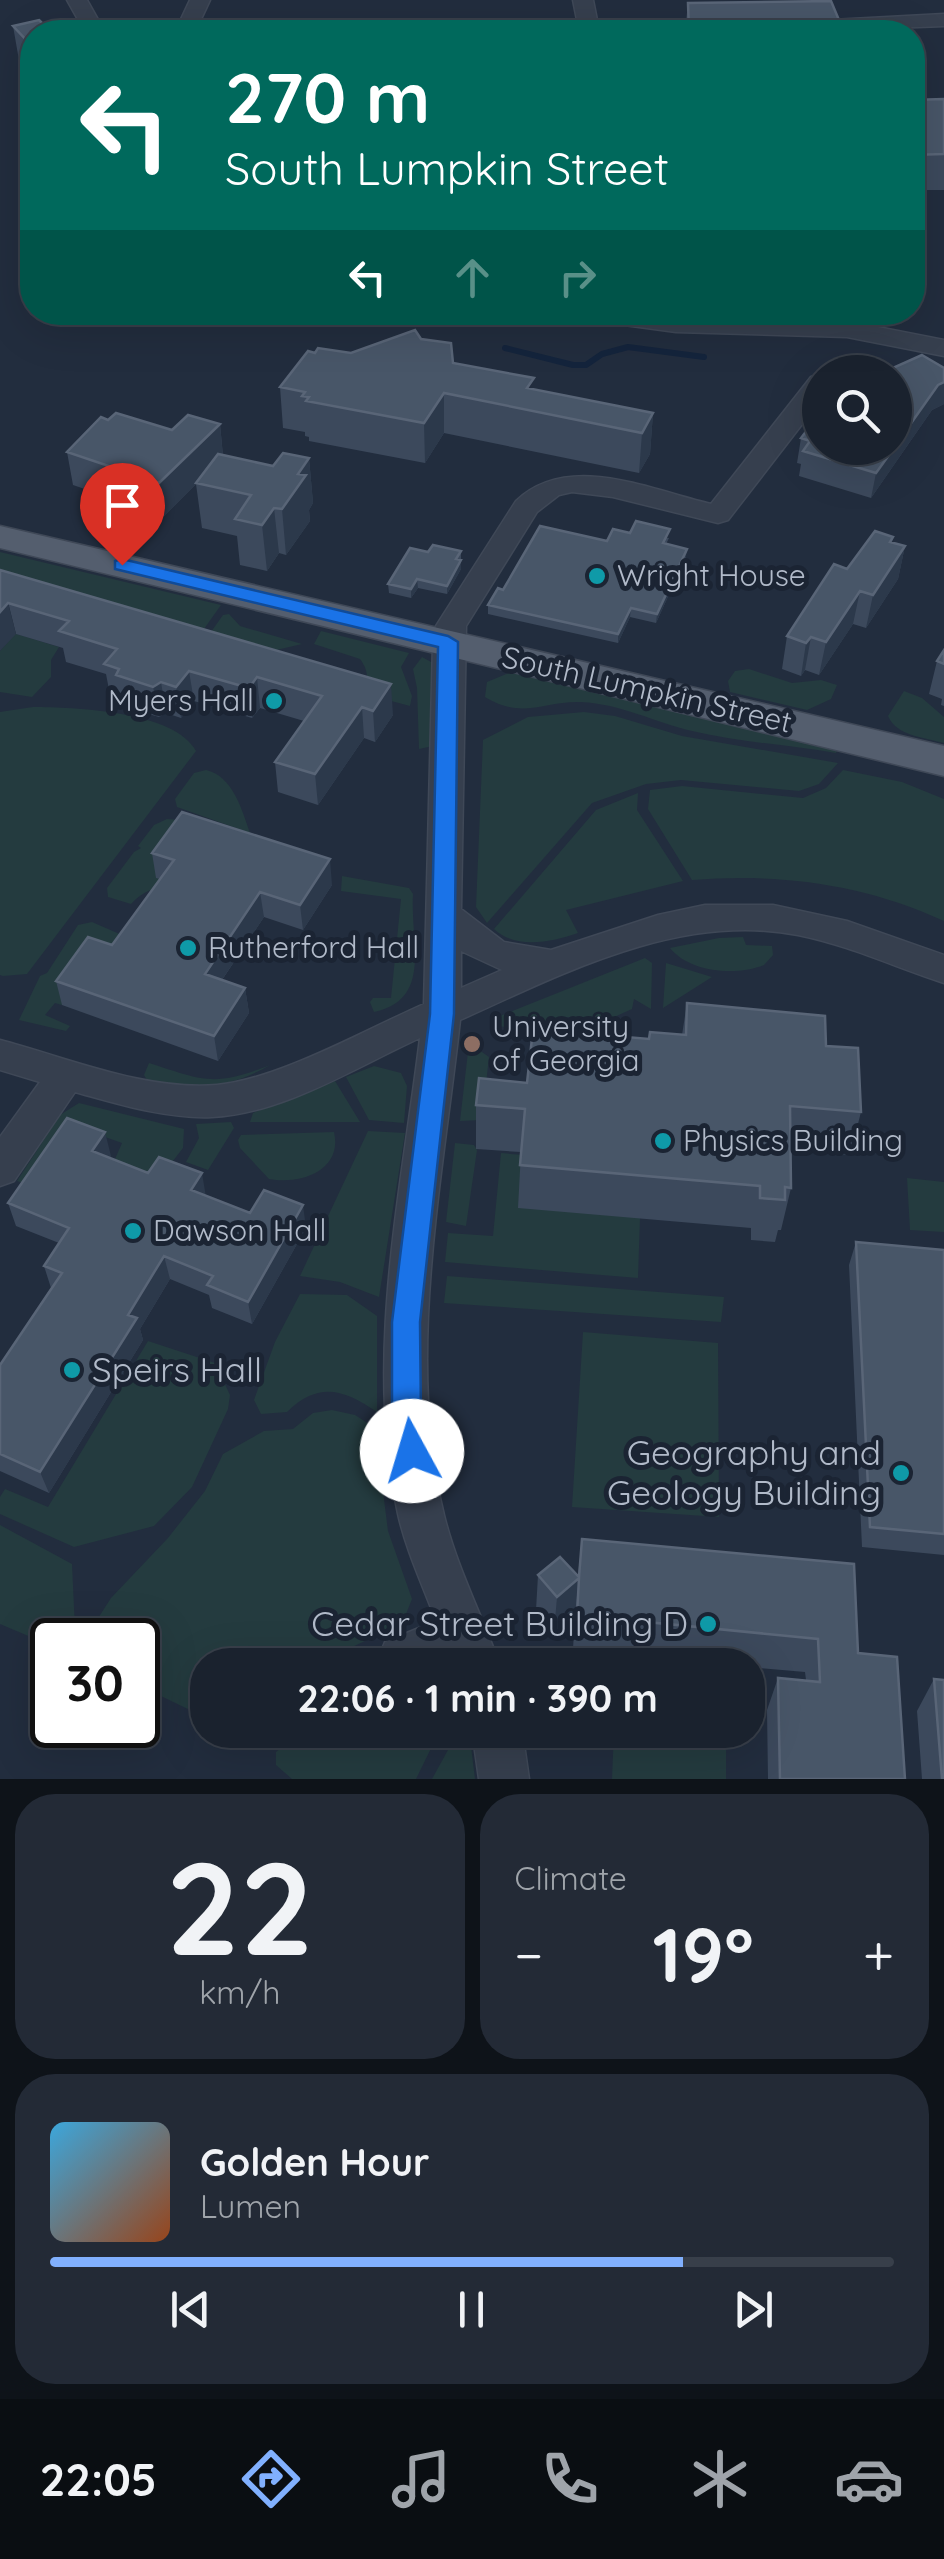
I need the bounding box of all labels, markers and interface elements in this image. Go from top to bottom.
text: 270 m [225,53,430,141]
icon: left [60,60,190,190]
text: South Lumpkin Street [225,140,669,196]
icon: left [340,250,395,305]
icon: ahead [445,250,500,305]
icon: right [550,250,605,305]
map controls [802,355,912,465]
button: search [802,355,912,465]
pin [80,463,165,566]
icon: arrive [95,478,150,533]
place label: Wright House [617,556,806,594]
marker: Wright House [586,565,608,587]
street label: South Lumpkin Street [499,637,796,741]
place label: Myers Hall [108,681,254,719]
marker: Myers Hall [263,690,285,712]
place label: Rutherford Hall [208,928,419,966]
marker: Rutherford Hall [177,937,199,959]
place label: University of Georgia [492,1007,639,1079]
marker: University of Georgia [461,1033,483,1055]
place label: Physics Building [683,1121,903,1159]
marker: Physics Building [652,1130,674,1152]
place label: Dawson Hall [153,1211,326,1249]
marker: Dawson Hall [122,1220,144,1242]
place label: Speirs Hall [92,1347,262,1391]
marker: Speirs Hall [61,1359,83,1381]
position arrow [360,1399,464,1503]
place label: Geography and Geology Building [607,1430,881,1514]
marker: Geography and Geology Building [890,1462,912,1484]
place label: Cedar Street Building D [311,1601,688,1645]
marker: Cedar Street Building D [697,1613,719,1635]
speed limit sign: 30 [30,1618,160,1748]
text: 22:06 · 1 min · 390 m [297,1674,658,1722]
text: 22 [166,1825,314,1988]
text: Climate [515,1858,627,1898]
text: 19° [652,1907,754,2001]
text: − [515,1920,543,1989]
text: + [863,1920,894,1989]
text: km/h [199,1972,280,2012]
text: Golden Hour [200,2138,429,2186]
text: Lumen [200,2186,301,2226]
icon: previous [163,2282,218,2337]
icon: pause [444,2282,499,2337]
icon: next [726,2282,781,2337]
icon: directions [236,2444,306,2514]
icon: music [386,2444,456,2514]
icon: phone [535,2444,605,2514]
icon: climate [685,2444,755,2514]
icon: car [834,2444,904,2514]
text: 22:05 [40,2451,157,2507]

